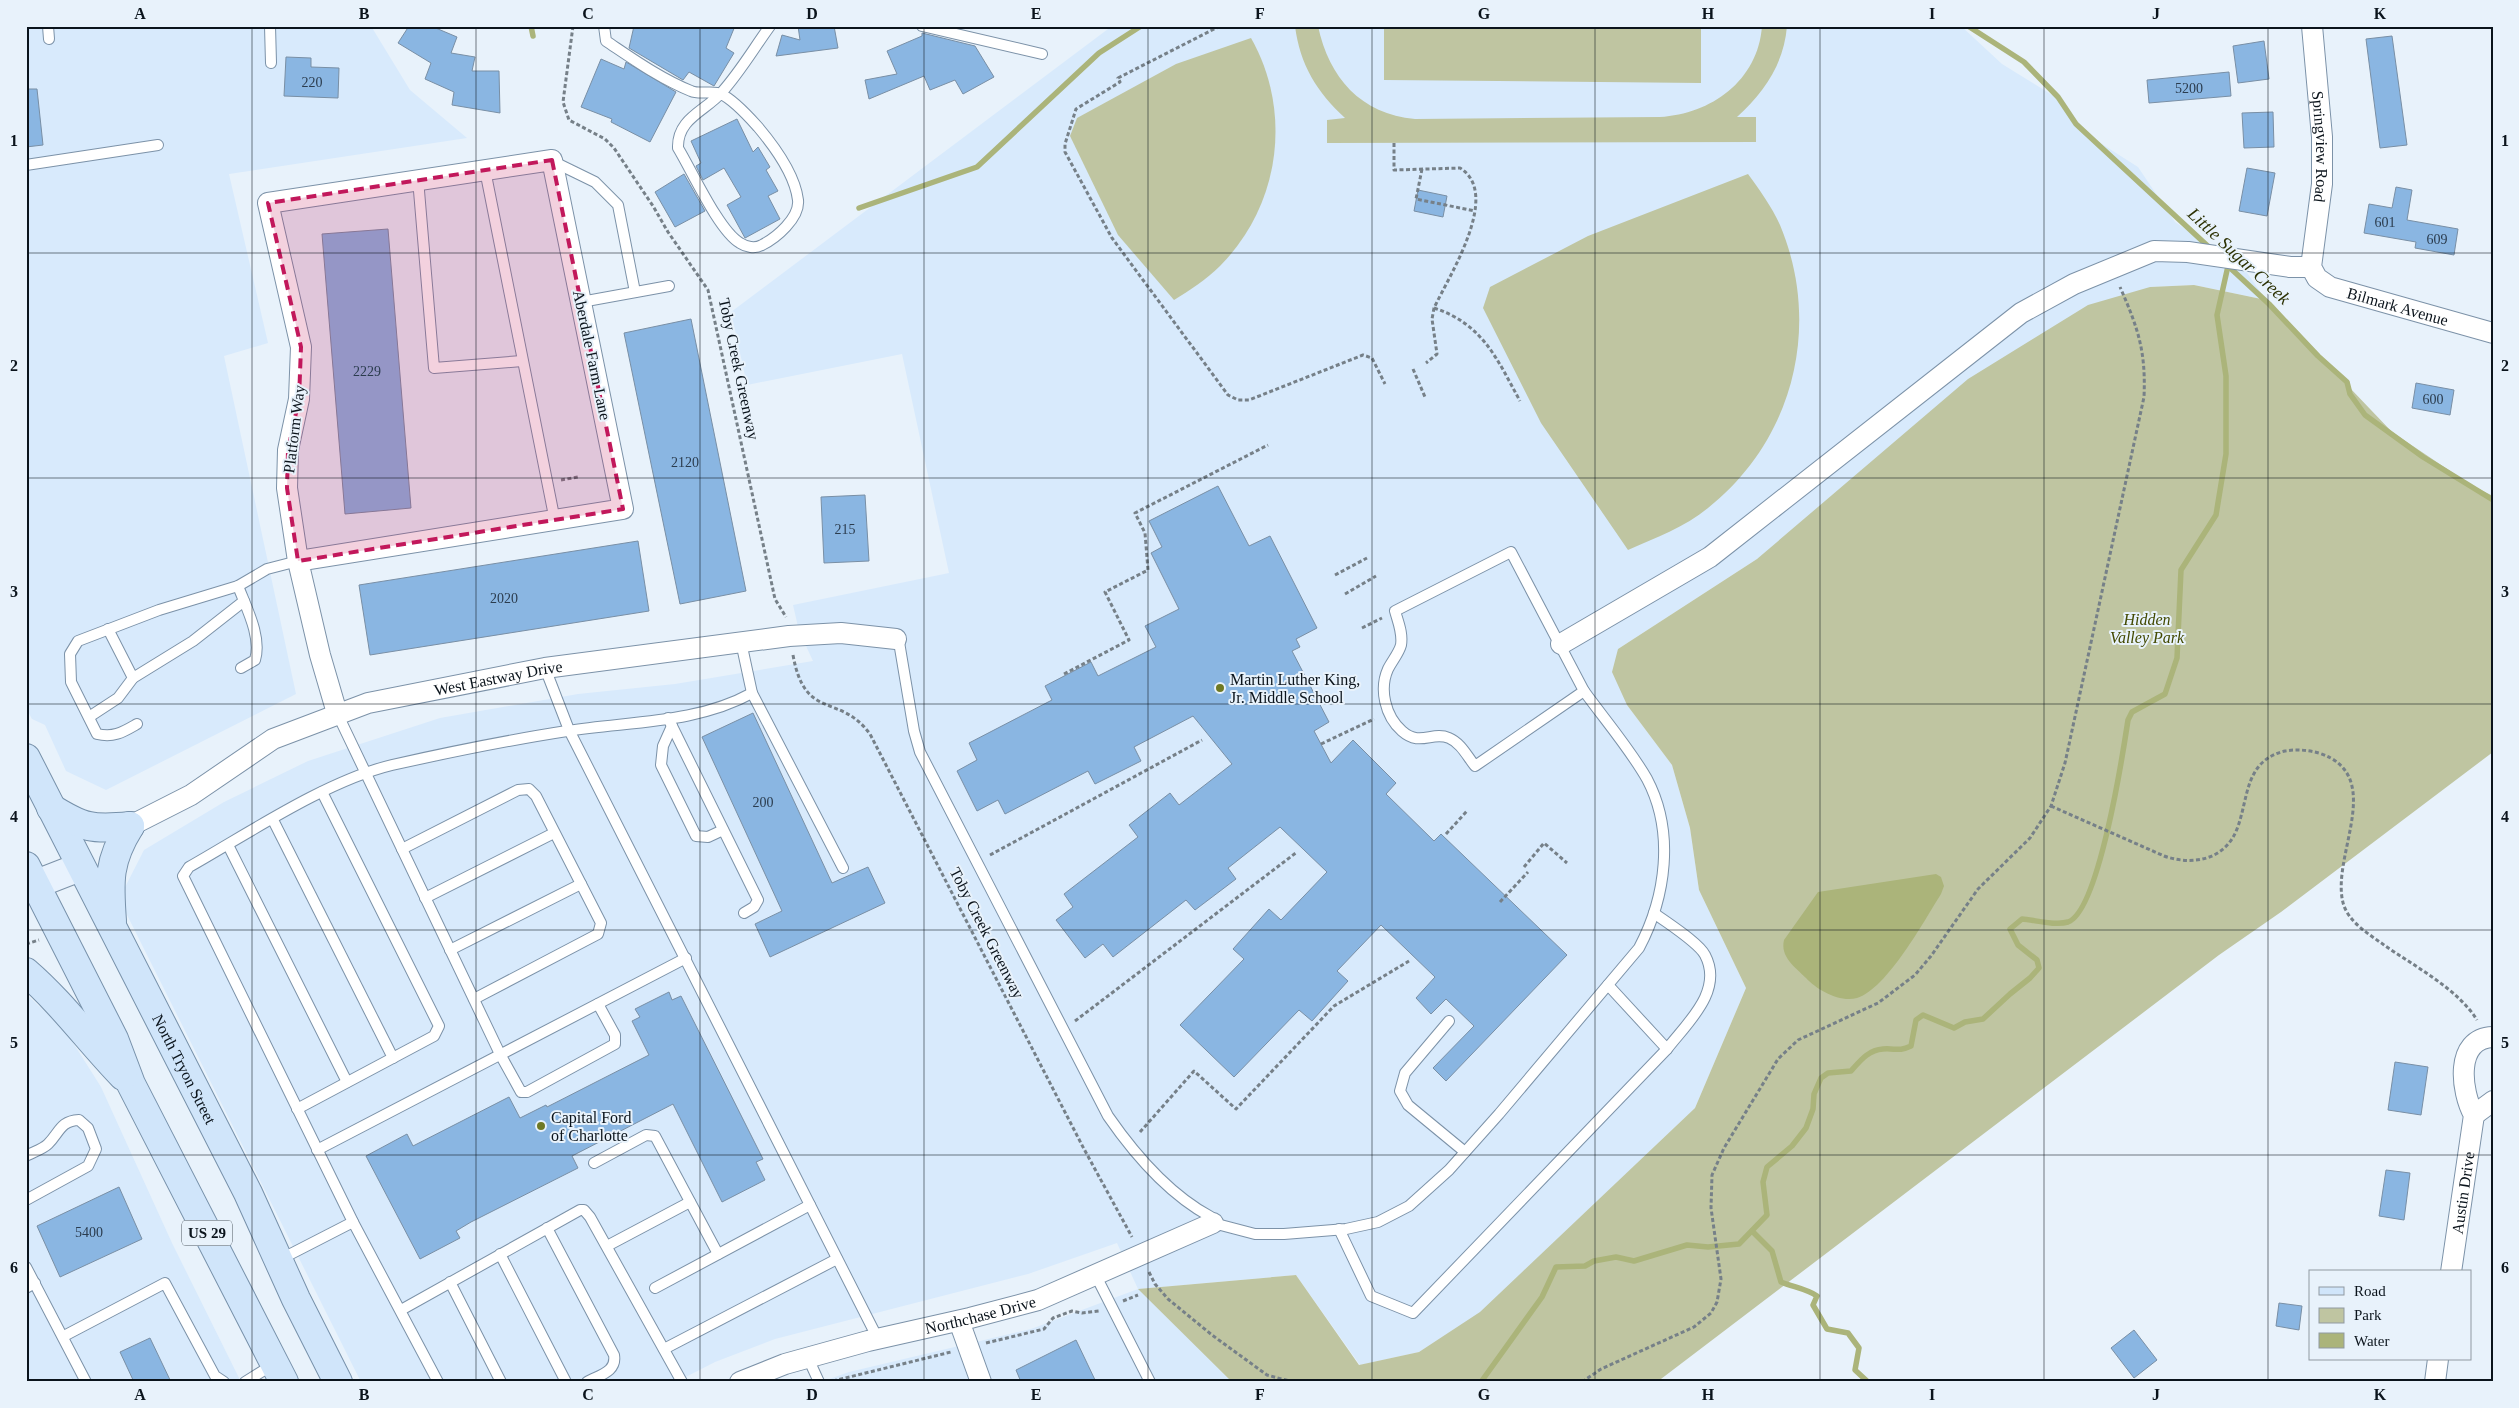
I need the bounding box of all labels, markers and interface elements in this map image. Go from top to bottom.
text: A [134,5,146,22]
text: B [359,5,370,22]
text: C [582,5,594,22]
text: D [806,5,818,22]
text: E [1031,5,1041,22]
text: F [1255,5,1265,22]
text: G [1478,5,1491,22]
text: H [1702,5,1715,22]
text: I [1929,5,1935,22]
text: J [2152,5,2160,22]
text: K [2374,5,2387,22]
house number: 220 [302,75,323,90]
house number: 5200 [2175,81,2203,96]
street label: Springview Road [2309,90,2331,203]
text: 1 [10,132,18,149]
text: 1 [2501,132,2509,149]
water label: Little Sugar Creek [2183,203,2295,309]
house number: 601 [2375,215,2396,230]
house number: 609 [2427,232,2448,247]
street label: Bilmark Avenue [2345,284,2450,328]
street label: Aberdale Farm Lane [570,288,614,422]
street label: Toby Creek Greenway [715,297,762,442]
text: 2 [10,357,18,374]
text: 2 [2501,357,2509,374]
house number: 2229 [353,364,381,379]
street label: Platform Way [280,384,309,474]
house number: 600 [2423,392,2444,407]
house number: 2120 [671,455,699,470]
house number: 215 [835,522,856,537]
text: 3 [10,583,18,600]
text: 3 [2501,583,2509,600]
house number: 2020 [490,591,518,606]
park label: Hidden Valley Park [2110,611,2185,647]
street label: West Eastway Drive [433,657,563,698]
place label: Martin Luther King, Jr. Middle School [1230,671,1360,706]
marker: Martin Luther King, Jr. Middle School [1214,682,1226,694]
house number: 200 [753,795,774,810]
text: 4 [10,808,18,825]
text: 4 [2501,808,2509,825]
street label: Toby Creek Greenway [946,865,1027,1002]
street label: North Tryon Street [150,1011,220,1127]
text: 5 [10,1034,18,1051]
text: 5 [2501,1034,2509,1051]
place label: Capital Ford of Charlotte [551,1109,631,1144]
marker: Capital Ford of Charlotte [535,1120,547,1132]
street label: Austin Drive [2448,1150,2477,1235]
road number: US 29 [182,1220,232,1246]
house number: 5400 [75,1225,103,1240]
text: 6 [10,1259,18,1276]
text: 6 [2501,1259,2509,1276]
legend [2309,1270,2472,1360]
text: Road [2354,1283,2386,1299]
street label: Northchase Drive [923,1293,1037,1336]
text: Park [2354,1307,2382,1323]
text: Water [2354,1333,2389,1349]
text: A [134,1386,146,1403]
text: B [359,1386,370,1403]
text: C [582,1386,594,1403]
text: D [806,1386,818,1403]
text: E [1031,1386,1041,1403]
text: F [1255,1386,1265,1403]
text: G [1478,1386,1491,1403]
text: H [1702,1386,1715,1403]
text: I [1929,1386,1935,1403]
text: J [2152,1386,2160,1403]
text: K [2374,1386,2387,1403]

